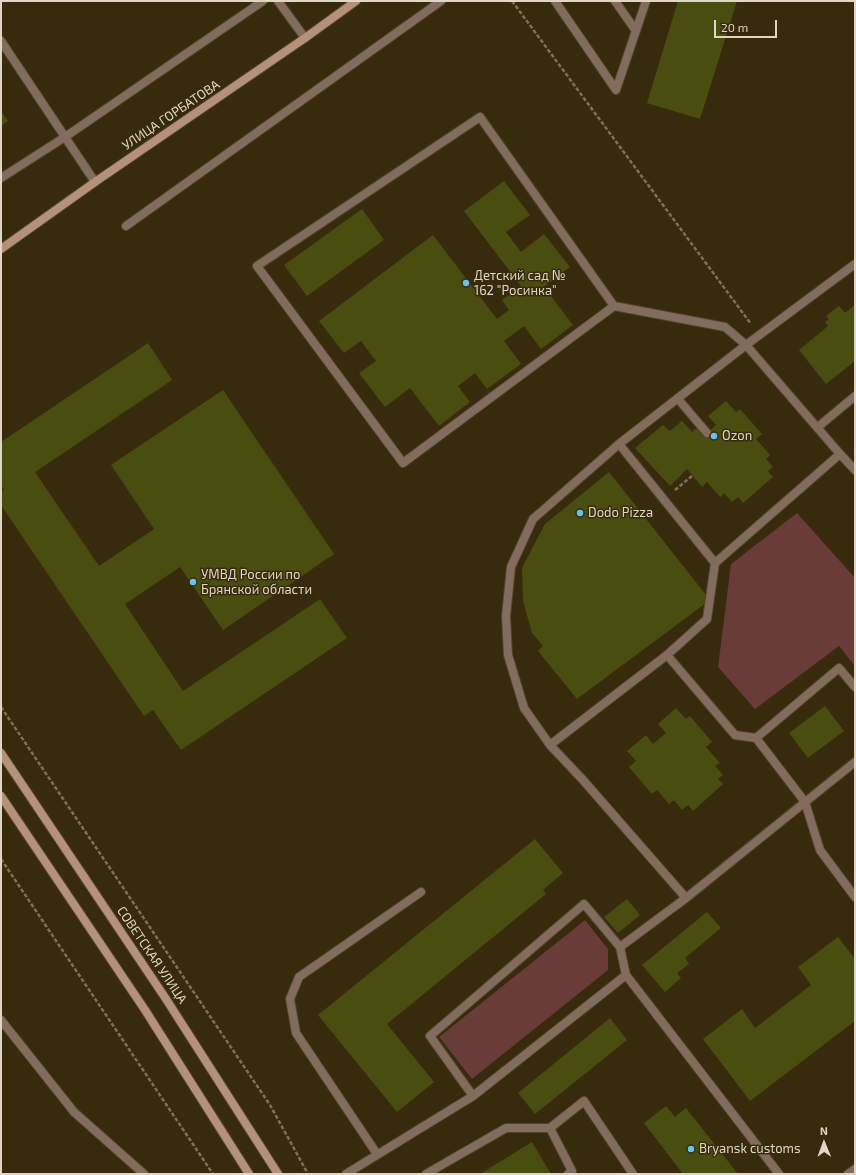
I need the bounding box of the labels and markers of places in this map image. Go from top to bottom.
place label: Детский сад № 162 "Росинка" [474,268,566,299]
marker: Детский сад № 162 "Росинка" [461,278,471,288]
place label: Ozon [722,428,752,444]
marker: Ozon [709,431,719,441]
place label: Dodo Pizza [588,505,653,521]
marker: Dodo Pizza [575,508,585,518]
place label: УМВД России по Брянской области [201,567,312,598]
marker: УМВД России по Брянской области [188,577,198,587]
place label: Bryansk customs [699,1141,801,1157]
marker: Bryansk customs [686,1144,696,1154]

